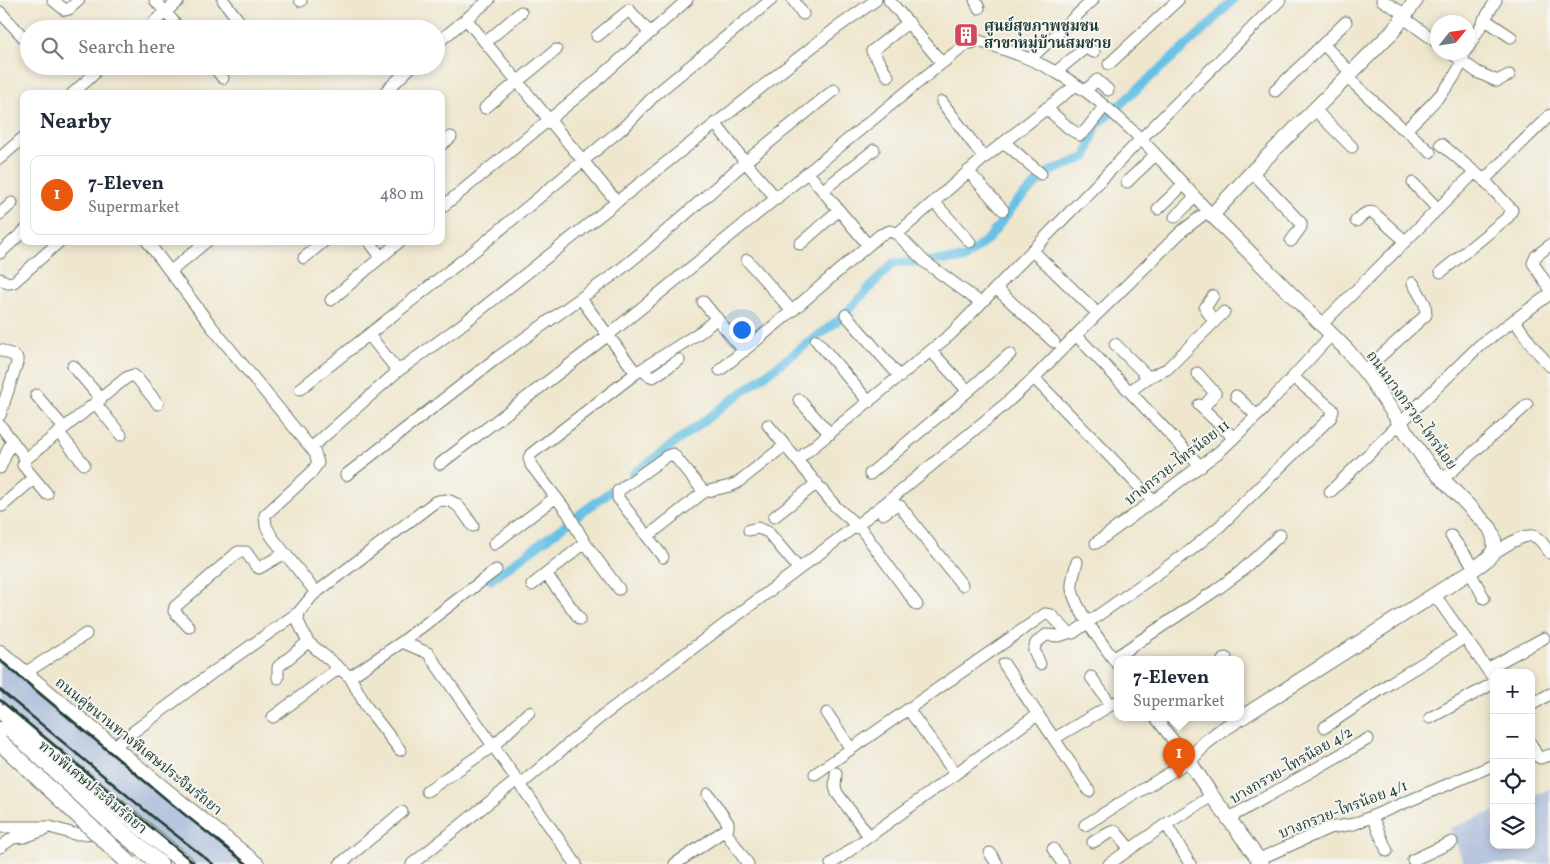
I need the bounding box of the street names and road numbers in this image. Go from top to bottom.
street label: ถนนบางกรวย-ไทรน้อย [1360,346,1463,475]
street label: บางกรวย-ไทรน้อย 11 [1120,414,1235,511]
street label: ถนนคู่ขนานทางพิเศษประจิมรัถยา [52,673,226,819]
street label: บางกรวย-ไทรน้อย 4/2 [1226,721,1357,810]
street label: ทางพิเศษประจิมรัถยา [35,736,151,838]
street label: บางกรวย-ไทรน้อย 4/1 [1275,774,1411,845]

